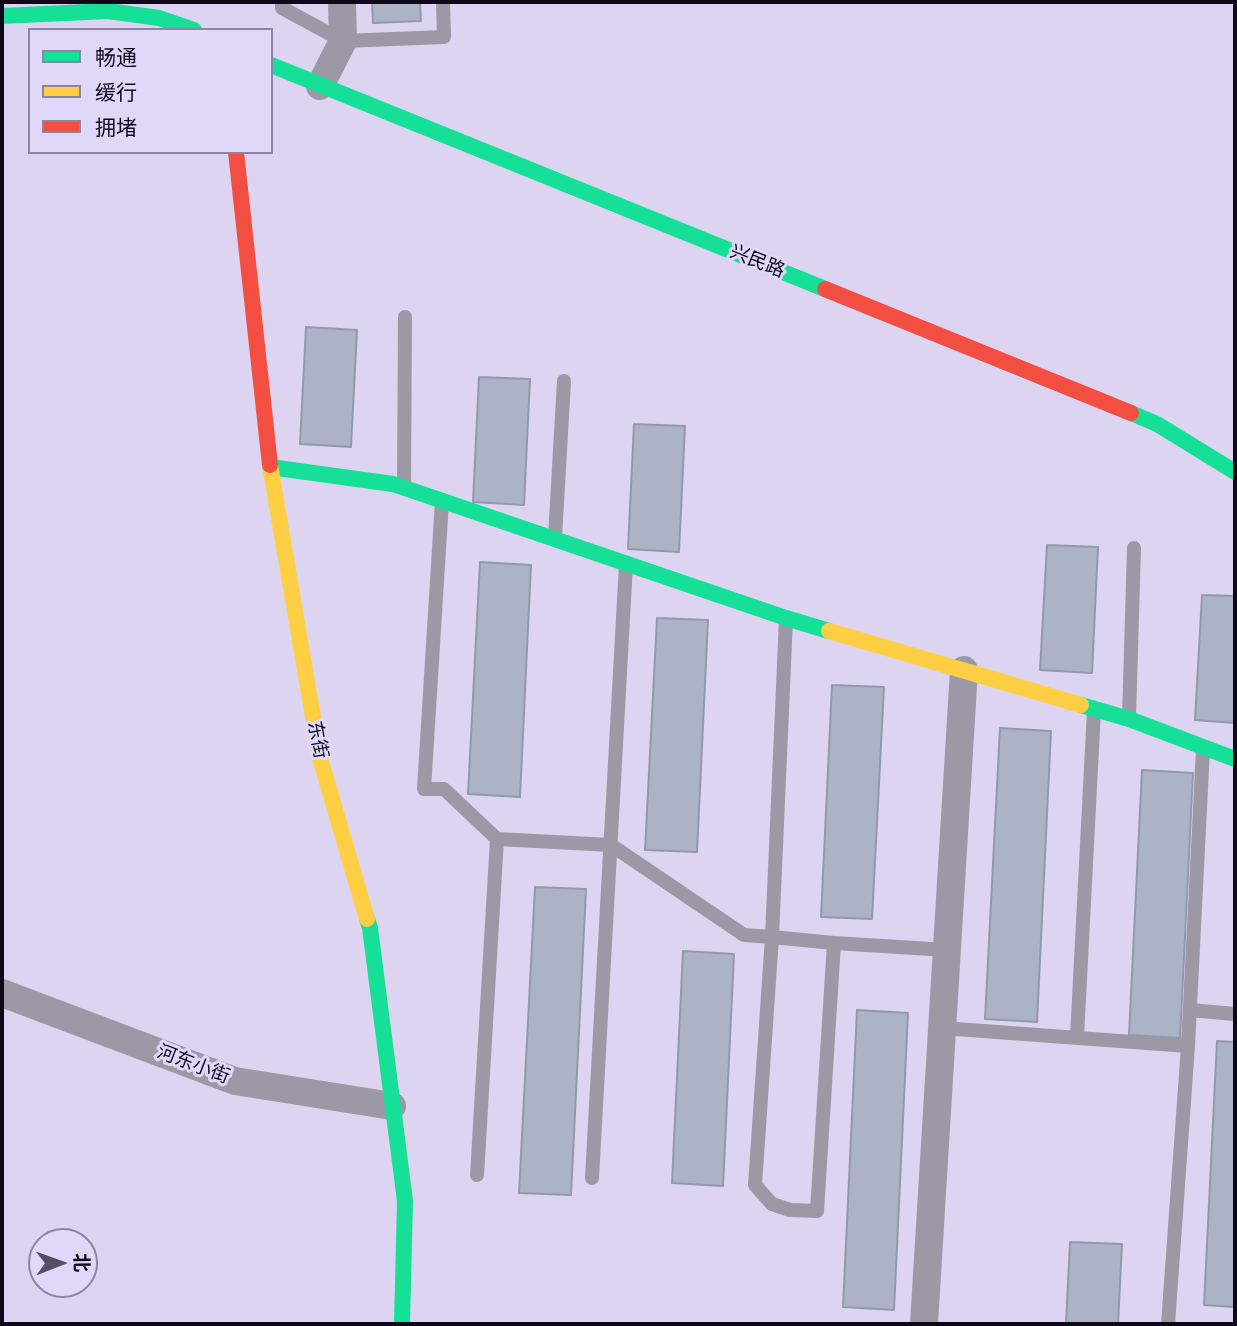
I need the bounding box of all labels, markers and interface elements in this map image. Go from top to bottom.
legend [28,28,273,154]
text: 畅通 [95,43,137,72]
text: 缓行 [95,78,137,107]
text: 拥堵 [95,113,137,142]
street label: 兴民路 [726,241,788,283]
street label: 东街 [302,719,332,761]
street label: 河东小街 [153,1041,233,1089]
north arrow [28,1228,98,1298]
text: 北 [69,1253,95,1272]

